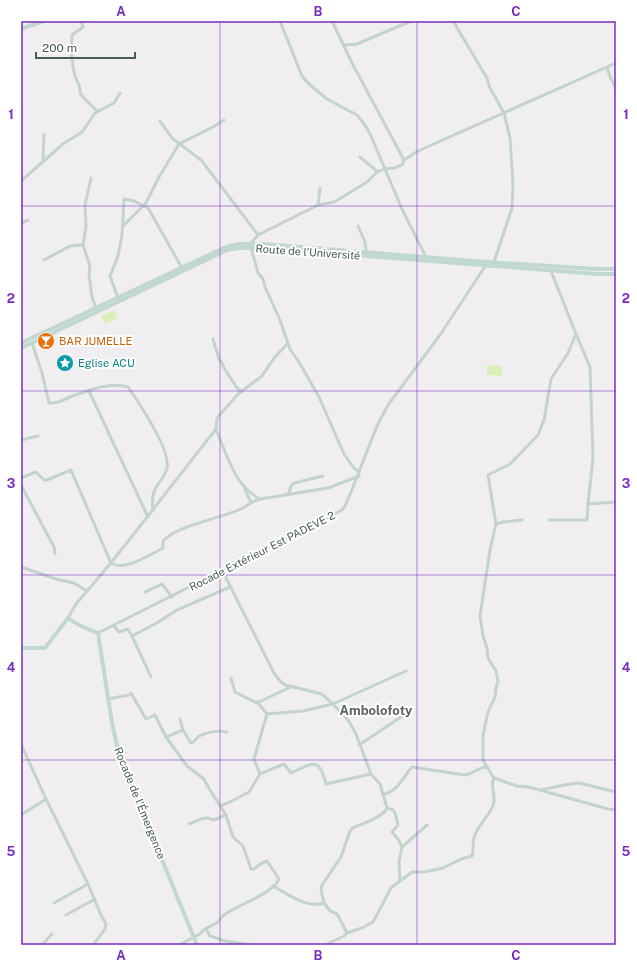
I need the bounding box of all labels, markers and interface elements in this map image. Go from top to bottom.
text: A [116,4,126,19]
text: B [314,4,323,19]
text: C [511,4,521,19]
scale bar [36,34,135,60]
text: 200 m [42,41,77,55]
text: 1 [8,107,14,122]
text: 1 [623,107,629,122]
street label: Route de l'Université [255,242,361,262]
text: 2 [7,291,15,306]
text: 2 [622,291,630,306]
bar icon: BAR JUMELLE [36,331,56,351]
place label: BAR JUMELLE [59,335,133,347]
place icon: Eglise ACU [55,353,75,373]
place label: Eglise ACU [78,357,135,369]
text: 3 [7,476,16,491]
text: 3 [622,476,631,491]
street label: Rocade Extérieur Est PADEVE 2 [187,509,337,593]
text: 4 [7,660,16,675]
text: 4 [622,660,631,675]
district label: Ambolofoty [340,703,413,718]
street label: Rocade de l'Émergence [112,745,169,861]
text: 5 [7,844,16,859]
text: 5 [622,844,631,859]
text: A [116,948,126,963]
text: B [314,948,323,963]
text: C [511,948,521,963]

